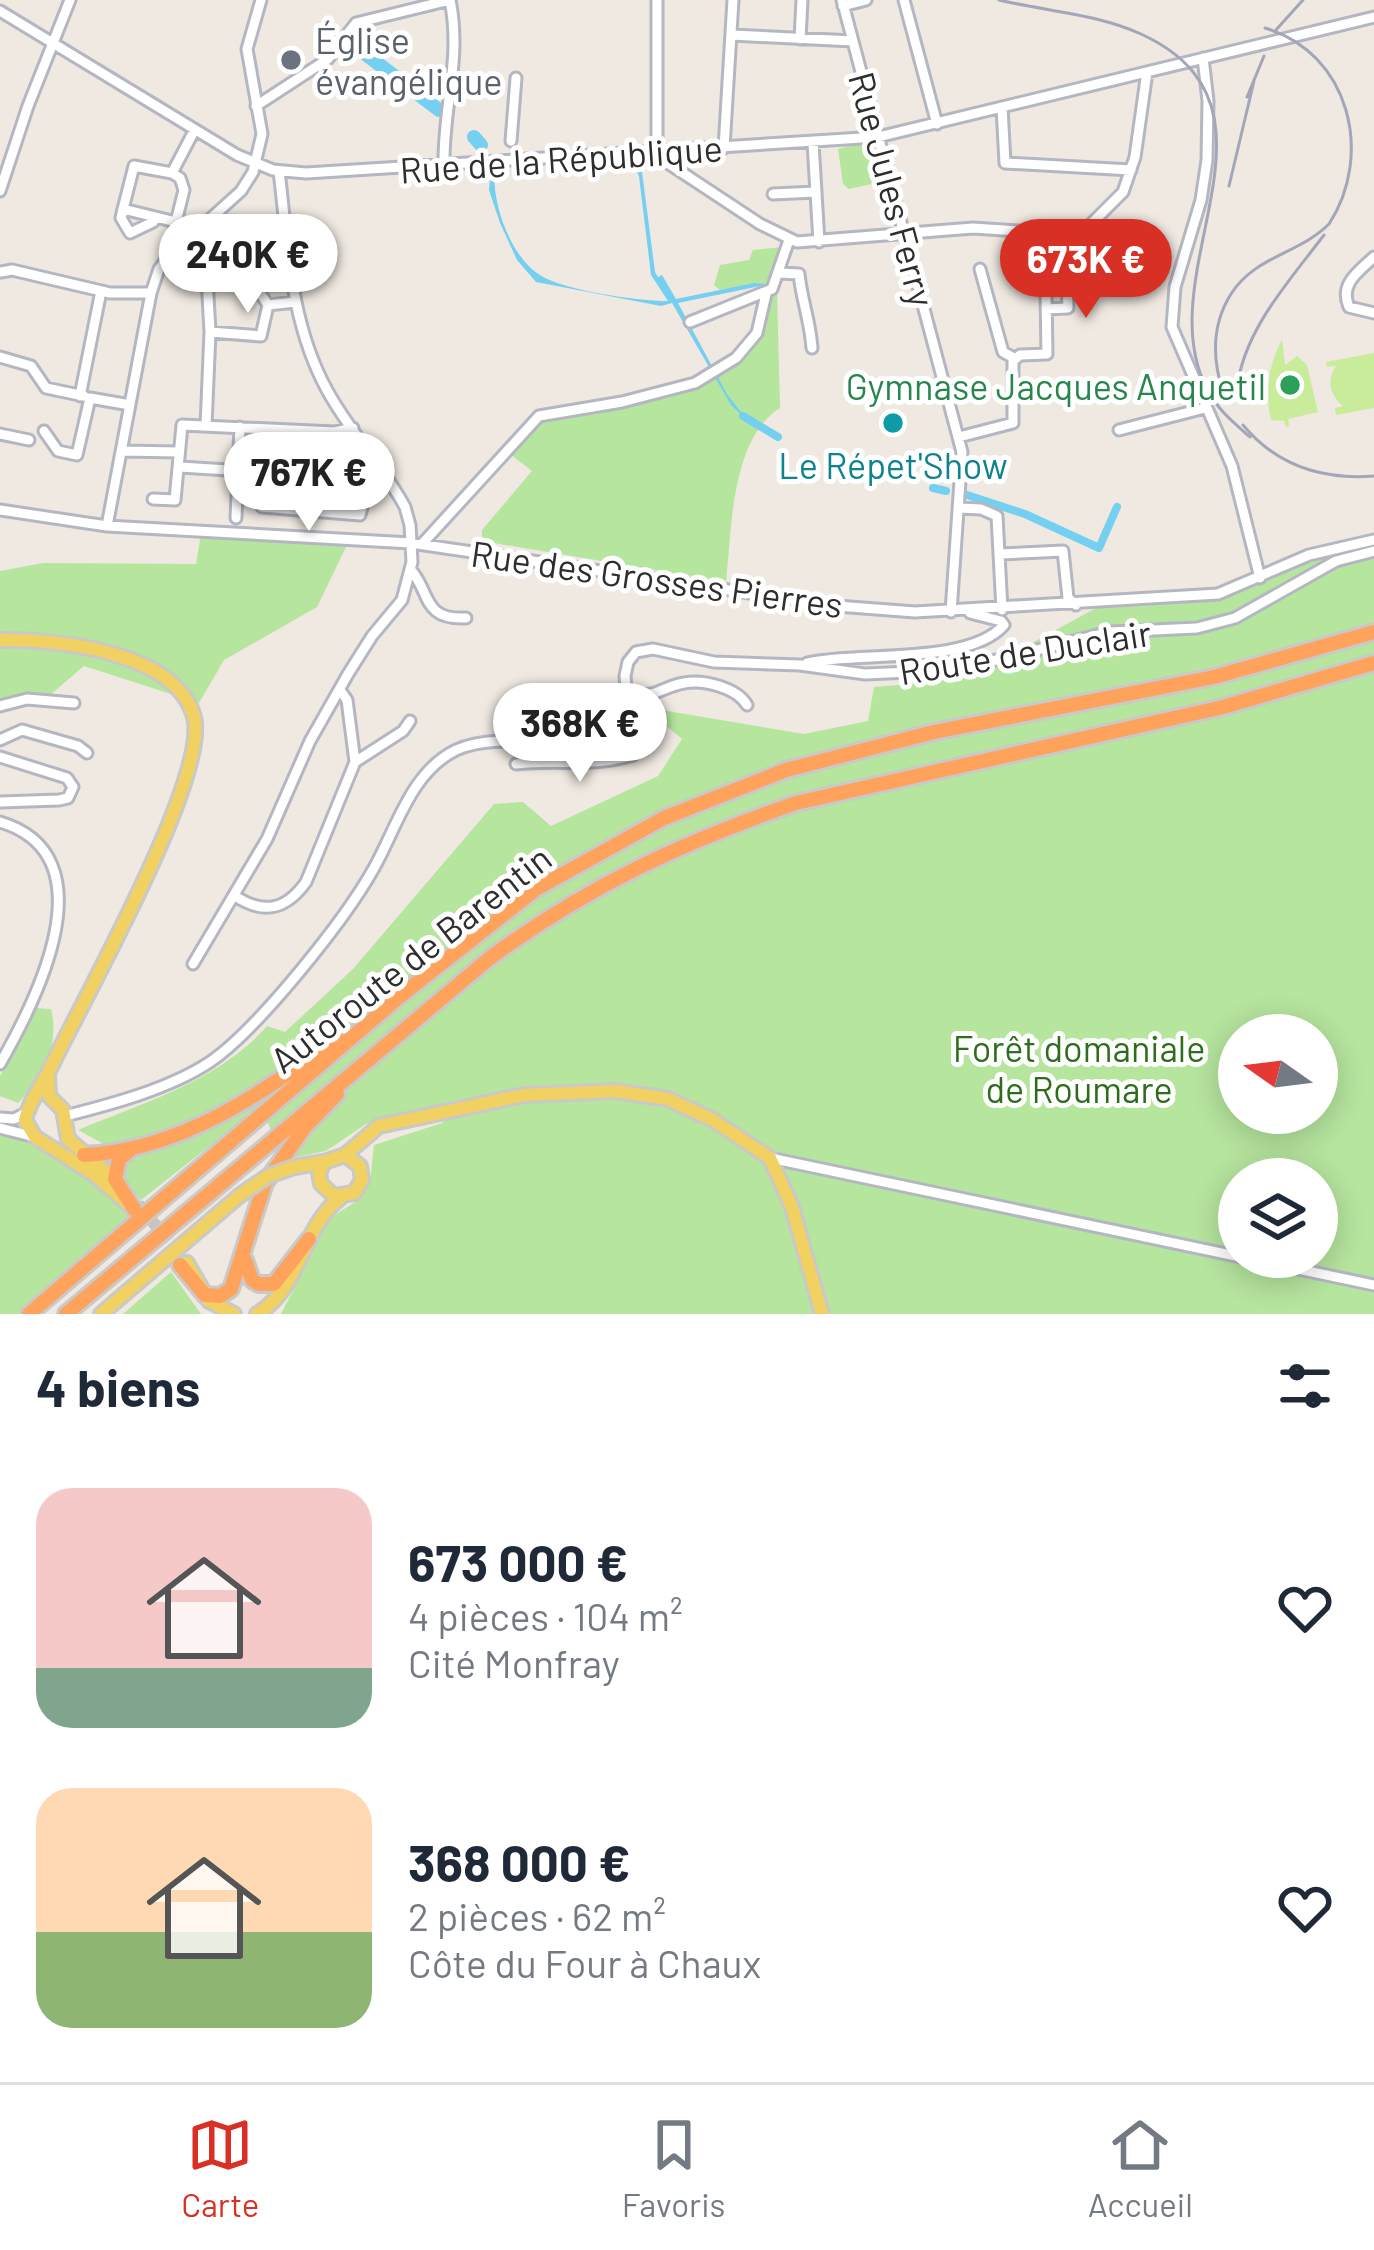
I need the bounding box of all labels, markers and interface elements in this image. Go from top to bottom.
place label: Église évangélique [315,18,503,102]
marker: Église évangélique [278,47,304,73]
street label: Rue Jules Ferry [841,67,945,311]
street label: Rue de la République [398,125,724,191]
pin: 240K € [150,214,346,316]
pin: 673K € [988,219,1184,321]
text: 240K € [186,229,310,276]
text: 673K € [1027,234,1145,281]
place label: Gymnase Jacques Anquetil [846,364,1266,407]
marker: Gymnase Jacques Anquetil [1277,372,1303,398]
marker: Le Répet'Show [880,410,906,436]
pin: 767K € [211,432,407,534]
place label: Le Répet'Show [778,443,1008,486]
text: 767K € [251,447,367,494]
street label: Rue des Grosses Pierres [468,531,846,625]
street label: Route de Duclair [896,610,1154,692]
pin: 368K € [482,683,678,785]
text: 368K € [520,698,640,745]
street label: Autoroute de Barentin [261,835,559,1081]
north arrow [1218,1014,1338,1134]
map controls [1218,1014,1338,1278]
park label: Forêt domaniale de Roumare [953,1026,1205,1110]
button: layers [1218,1158,1338,1278]
icon: filters [1272,1353,1338,1419]
text: 4 biens [36,1356,200,1417]
text: 673 000 € [408,1531,628,1592]
icon: home [132,1536,276,1680]
icon: heart [1272,1575,1338,1641]
text: 4 pièces · 104 m² [408,1592,683,1639]
text: Cité Monfray [408,1639,620,1686]
text: 368 000 € [408,1831,630,1892]
icon: home [132,1836,276,1980]
icon: heart [1272,1875,1338,1941]
text: 2 pièces · 62 m² [408,1892,666,1939]
text: Côte du Four à Chaux [408,1939,761,1986]
tab: Carte [181,2112,259,2224]
tab: Favoris [622,2112,725,2224]
tab: Accueil [1088,2112,1193,2224]

